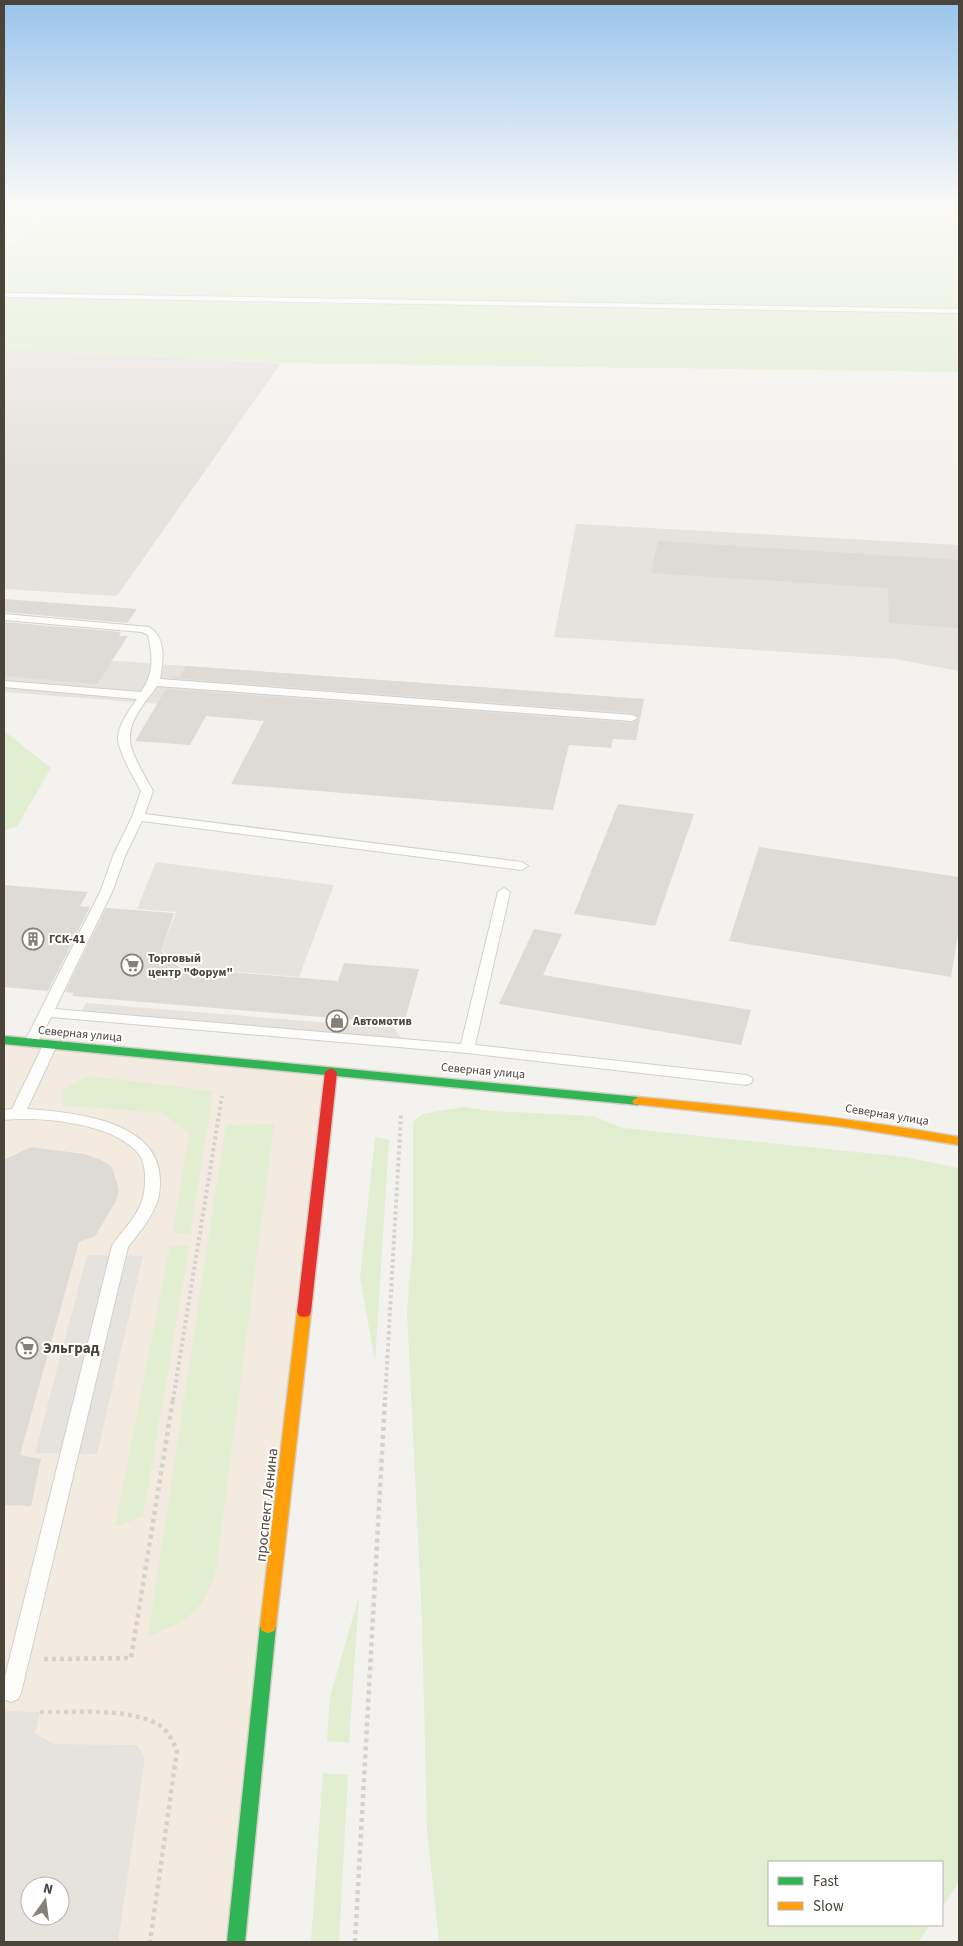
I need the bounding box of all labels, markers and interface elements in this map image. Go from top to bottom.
building icon: ГСК-41 [21,927,45,951]
place label: ГСК-41 [49,931,85,948]
place label: Торговый центр "Форум" [148,950,233,981]
supermarket icon: Торговый центр "Форум" [120,953,144,977]
shop icon: Автомотив [325,1009,349,1033]
place label: Автомотив [352,1013,412,1030]
street label: Северная улица [37,1022,123,1046]
street label: Северная улица [440,1059,526,1083]
street label: Северная улица [844,1100,930,1130]
supermarket icon: Эльград [15,1336,39,1360]
place label: Эльград [43,1338,100,1359]
street label: проспект Ленина [251,1447,283,1563]
legend [768,1861,943,1926]
text: Fast [813,1871,839,1892]
north arrow [20,1876,70,1926]
text: N [41,1879,55,1900]
text: Slow [813,1896,844,1917]

